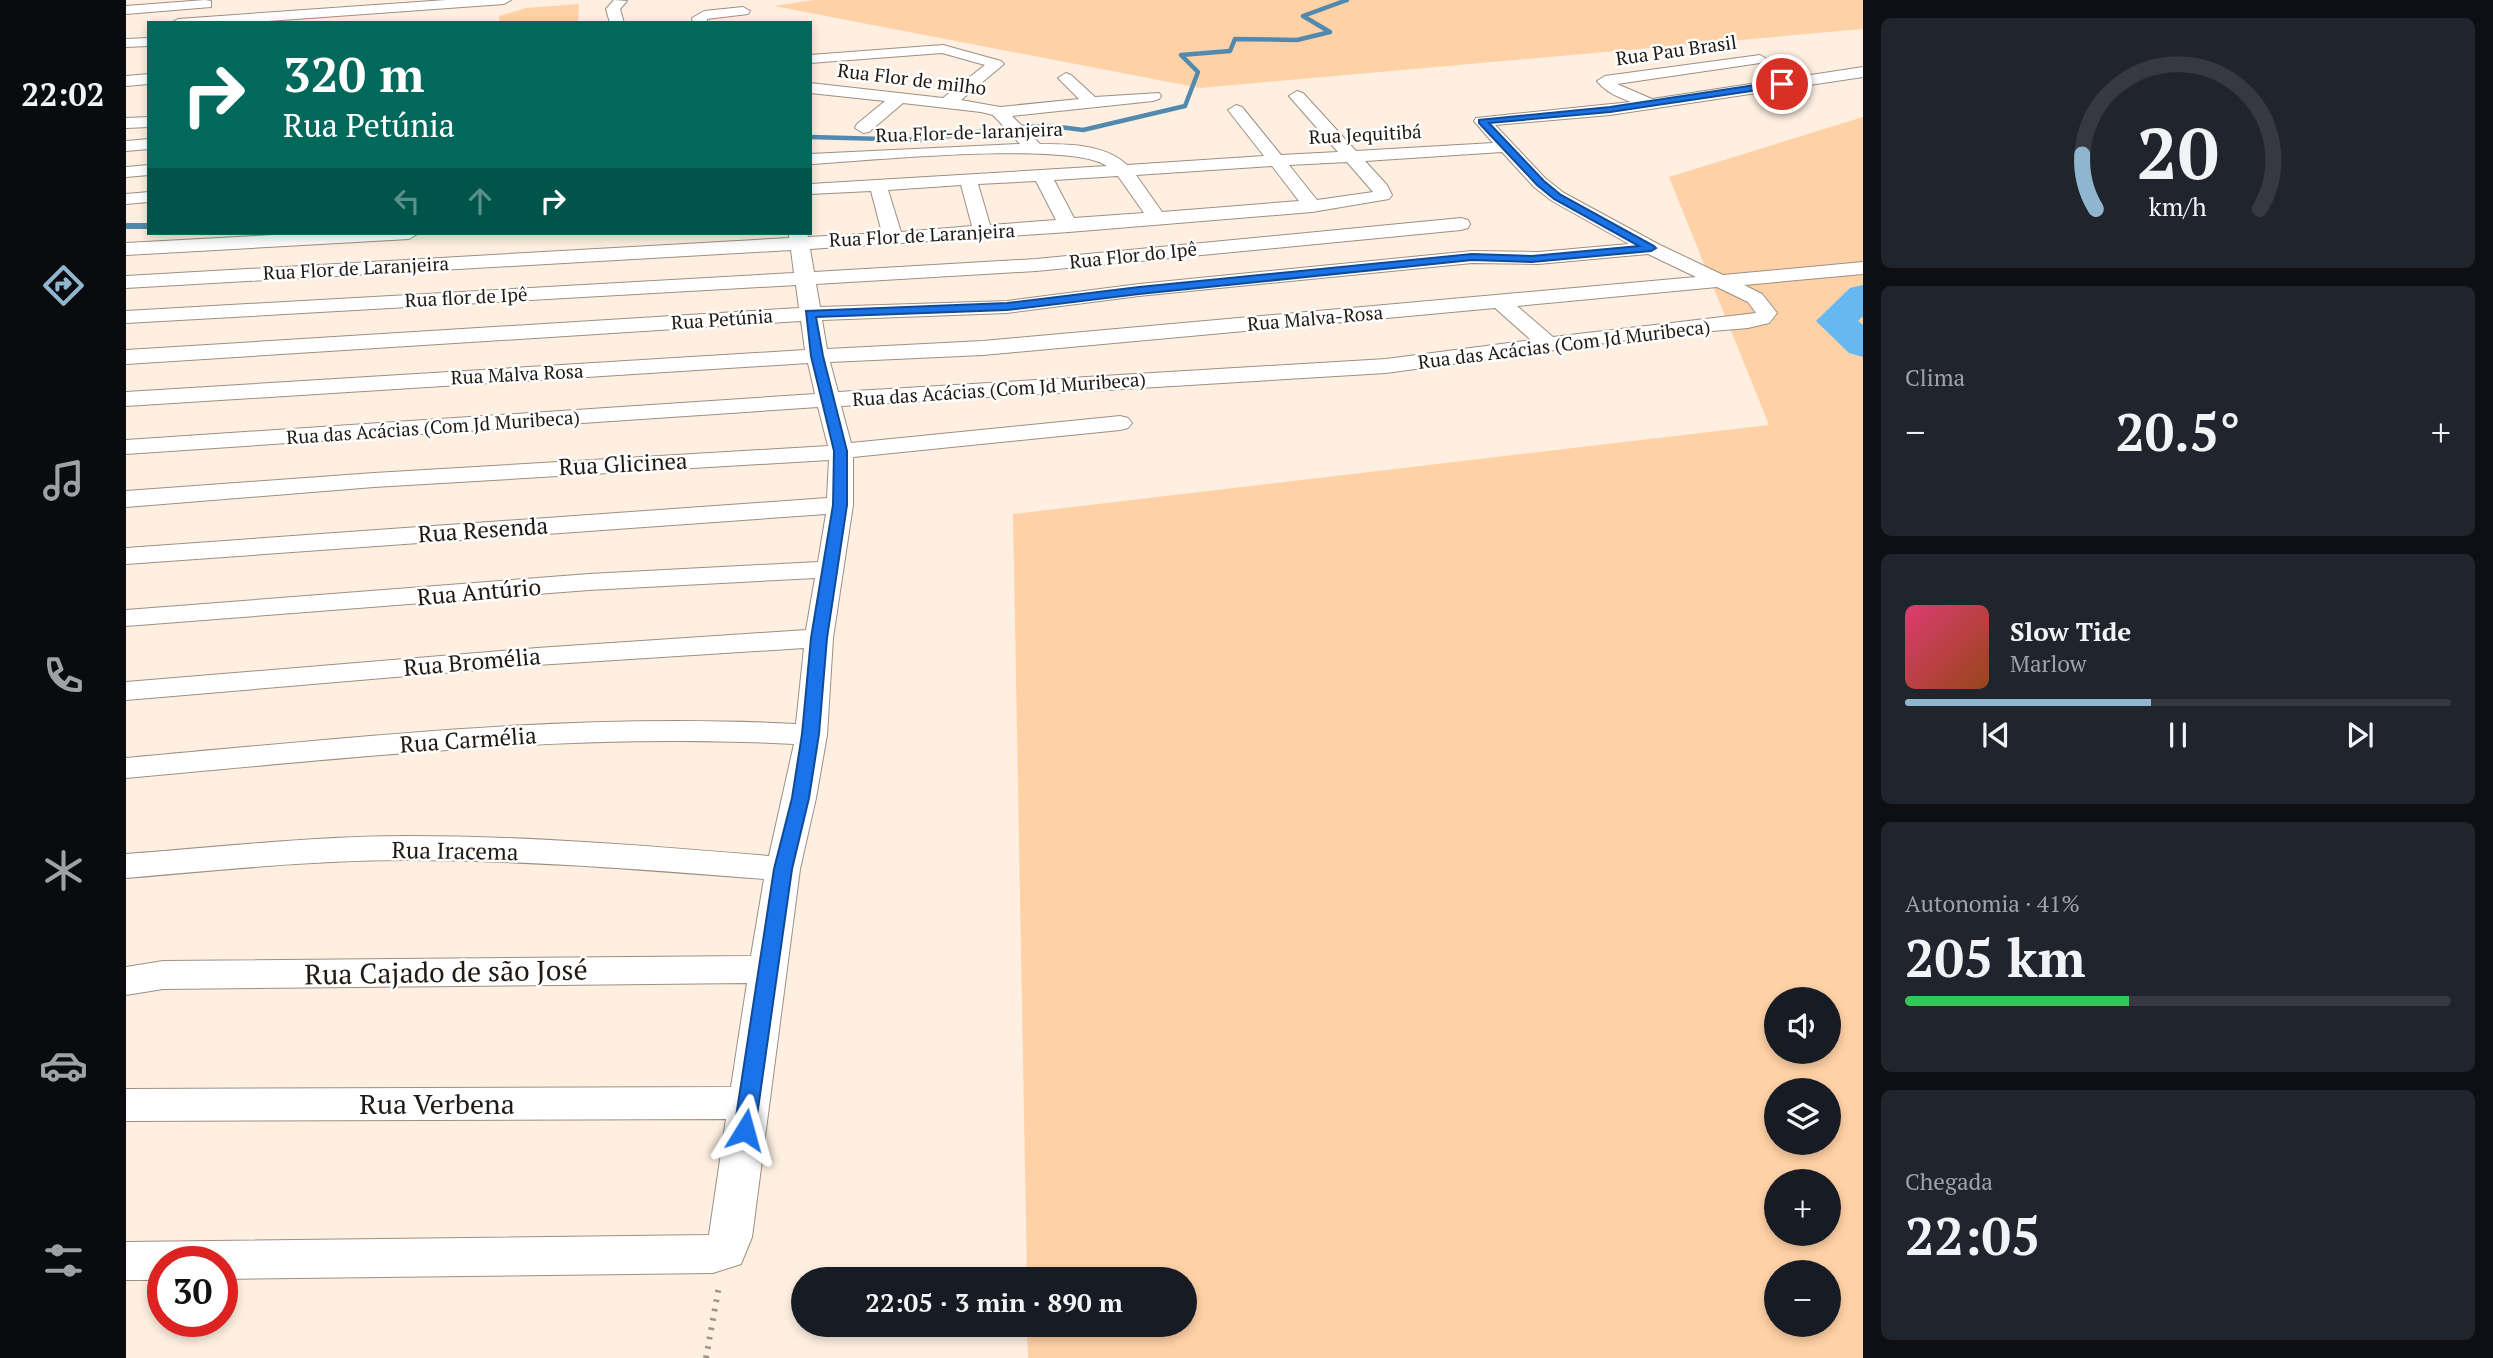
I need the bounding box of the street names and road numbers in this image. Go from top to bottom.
street label: Rua Pau Brasil [1614,29,1738,70]
street label: Rua Flor de milho [836,57,988,100]
street label: Rua Flor-de-laranjeira [875,116,1064,147]
street label: Rua Jequitibá [1308,118,1422,149]
street label: Rua Flor de Laranjeira [828,217,1016,252]
street label: Rua Flor do Ipê [1068,235,1198,274]
street label: Rua Flor de Laranjeira [262,250,450,285]
street label: Rua flor de Ipê [404,281,528,312]
street label: Rua Malva-Rosa [1246,299,1384,336]
street label: Rua Petúnia [670,302,774,335]
street label: Rua das Acácias (Com Jd Muribeca) [1416,313,1712,374]
street label: Rua Malva Rosa [450,358,584,389]
street label: Rua das Acácias (Com Jd Muribeca) [851,366,1147,411]
street label: Rua das Acácias (Com Jd Muribeca) [285,404,581,449]
street label: Rua Glicinea [558,445,689,482]
street label: Rua Resenda [417,509,549,550]
street label: Rua Antúrio [416,571,542,612]
street label: Rua Bromélia [402,640,542,683]
street label: Rua Carmélia [398,719,538,760]
street label: Rua Iracema [391,834,519,867]
street label: Rua Cajado de são José [304,951,588,992]
street label: Rua Verbena [359,1085,515,1122]

